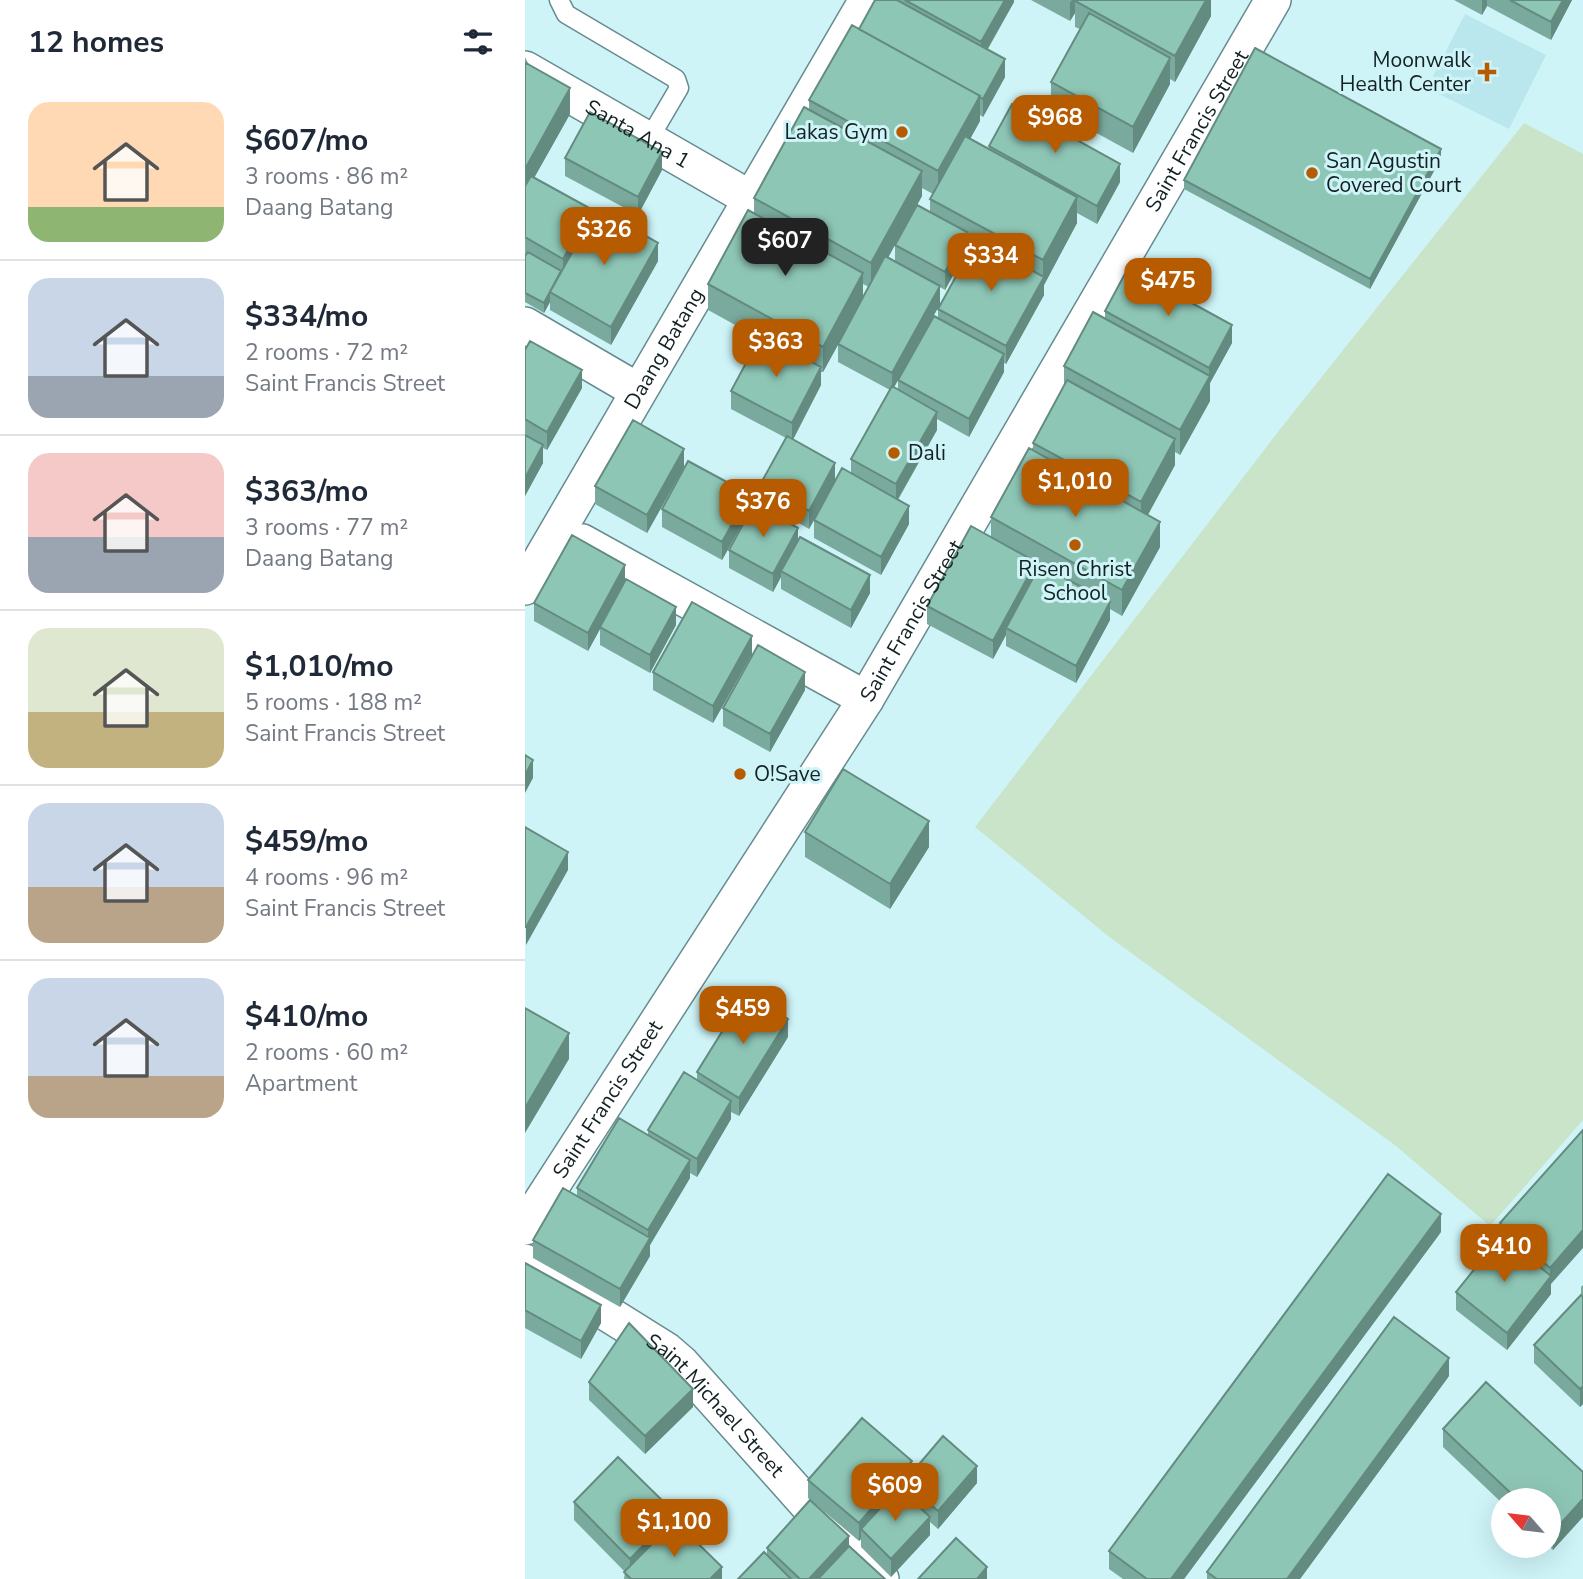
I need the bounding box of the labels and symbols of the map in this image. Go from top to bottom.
street label: Saint Francis Street [1139,44,1255,217]
place label: Moonwalk Health Center [1340,46,1471,98]
marker: Moonwalk Health Center [1477,62,1497,82]
street label: Santa Ana 1 [580,93,695,175]
pin: $968 [1014,96,1096,155]
place label: Lakas Gym [784,118,888,146]
marker: Lakas Gym [894,124,910,140]
place label: San Agustin Covered Court [1326,147,1462,199]
marker: San Agustin Covered Court [1304,165,1320,181]
pin: $326 [563,208,645,267]
pin: $607 [744,218,826,278]
pin: $334 [950,233,1032,293]
pin: $475 [1127,258,1209,318]
street label: Daang Batang [618,283,710,414]
pin: $363 [735,320,817,379]
place label: Dali [908,439,946,467]
marker: Dali [886,445,902,461]
pin: $1,010 [1018,460,1132,519]
pin: $376 [722,480,804,539]
street label: Saint Francis Street [853,534,970,707]
marker: Risen Christ School [1067,537,1083,553]
place label: Risen Christ School [1018,555,1132,607]
place label: O!Save [754,760,821,788]
marker: O!Save [732,766,748,782]
pin: $459 [702,986,784,1046]
street label: Saint Francis Street [546,1014,669,1184]
pin: $410 [1463,1224,1545,1284]
street label: Saint Michael Street [641,1327,791,1484]
pin: $609 [854,1464,936,1523]
north arrow [1491,1488,1561,1558]
pin: $1,100 [617,1500,731,1559]

